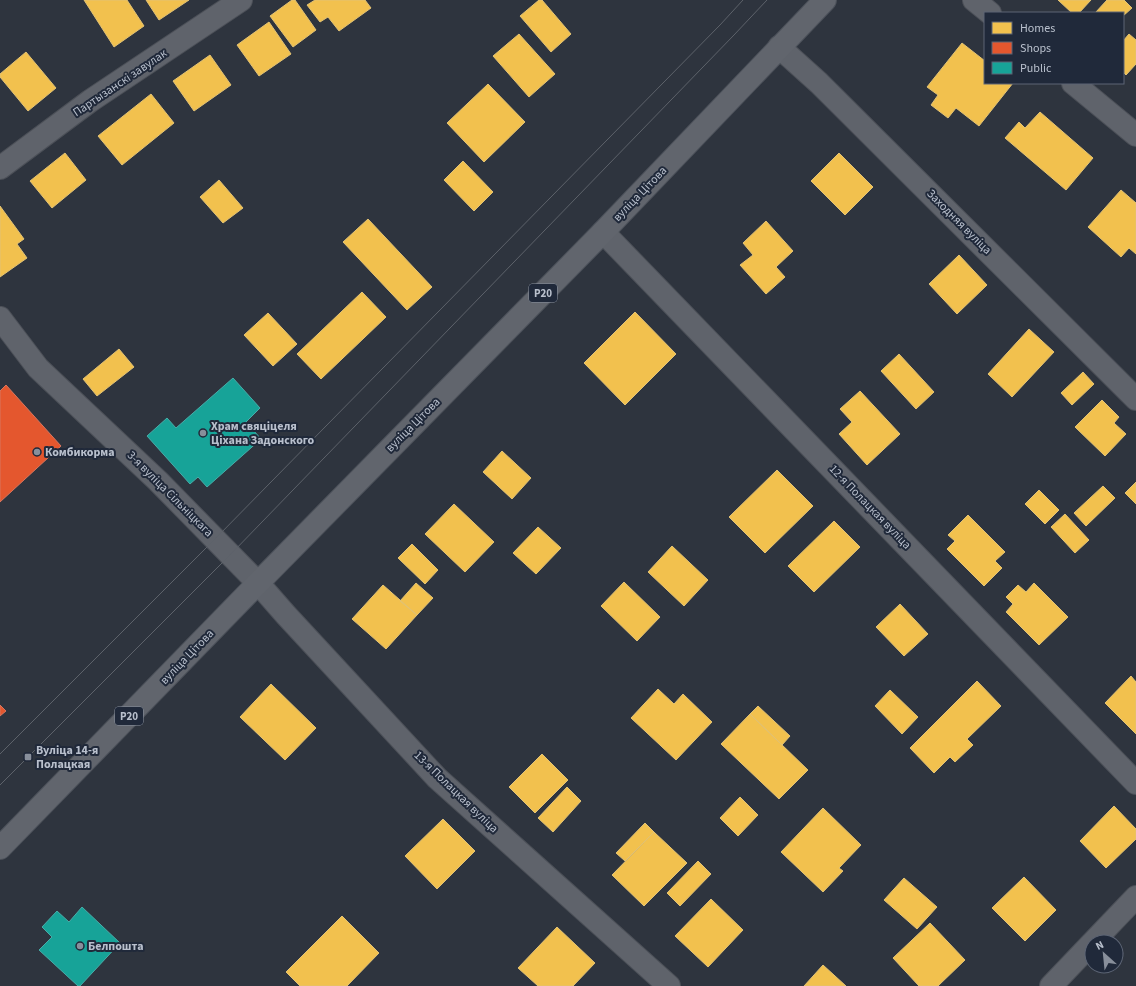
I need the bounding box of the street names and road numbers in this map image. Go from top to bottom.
street label: Партызанскі завулак [70,45,171,121]
street label: вуліца Цітова [609,163,671,225]
street label: Заходняя вуліца [923,186,995,258]
road number: Р20 [529,284,557,302]
street label: вуліца Цітова [382,394,444,456]
street label: 3-я вуліца Сільніцкага [123,447,217,541]
street label: 12-я Полацкая вуліца [825,461,915,553]
street label: вуліца Цітова [156,626,218,688]
road number: Р20 [115,707,143,725]
street label: 13-я Полацкая вуліца [410,747,502,837]

